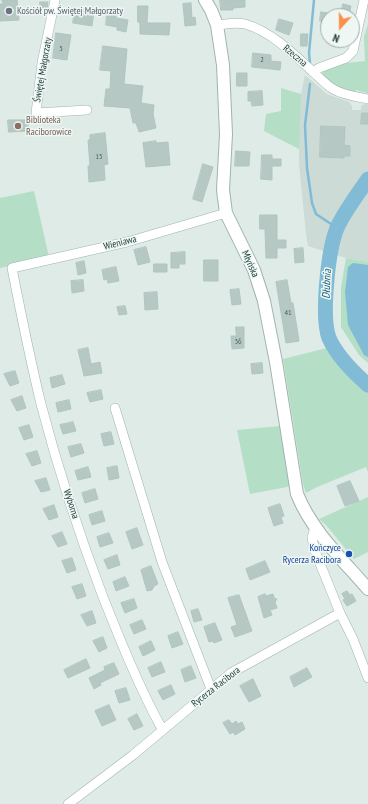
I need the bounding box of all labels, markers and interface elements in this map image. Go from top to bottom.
place label: Kościół pw. Świętej Małgorzaty [17,5,123,17]
marker: Kościół pw. Świętej Małgorzaty [4,6,14,16]
north arrow [320,8,360,48]
text: N [331,31,341,46]
street label: Świętej Małgorzaty [31,37,55,103]
street label: Rzeczna [281,43,309,69]
house number: 5 [59,44,63,54]
house number: 2 [260,55,264,65]
place label: Biblioteka Raciborowice [26,114,72,138]
marker: Biblioteka Raciborowice [13,121,23,131]
house number: 15 [95,152,103,162]
street label: Wieniawa [102,233,138,253]
street label: Młyńska [239,249,261,279]
water label: Dłubnia [320,269,334,299]
house number: 41 [284,308,292,318]
house number: 36 [234,337,242,347]
street label: Wyborna [61,488,81,520]
place label: Kończyce Rycerza Racibora [283,542,341,566]
marker: Kończyce Rycerza Racibora [344,549,354,559]
street label: Rycerza Racibora [189,664,243,710]

